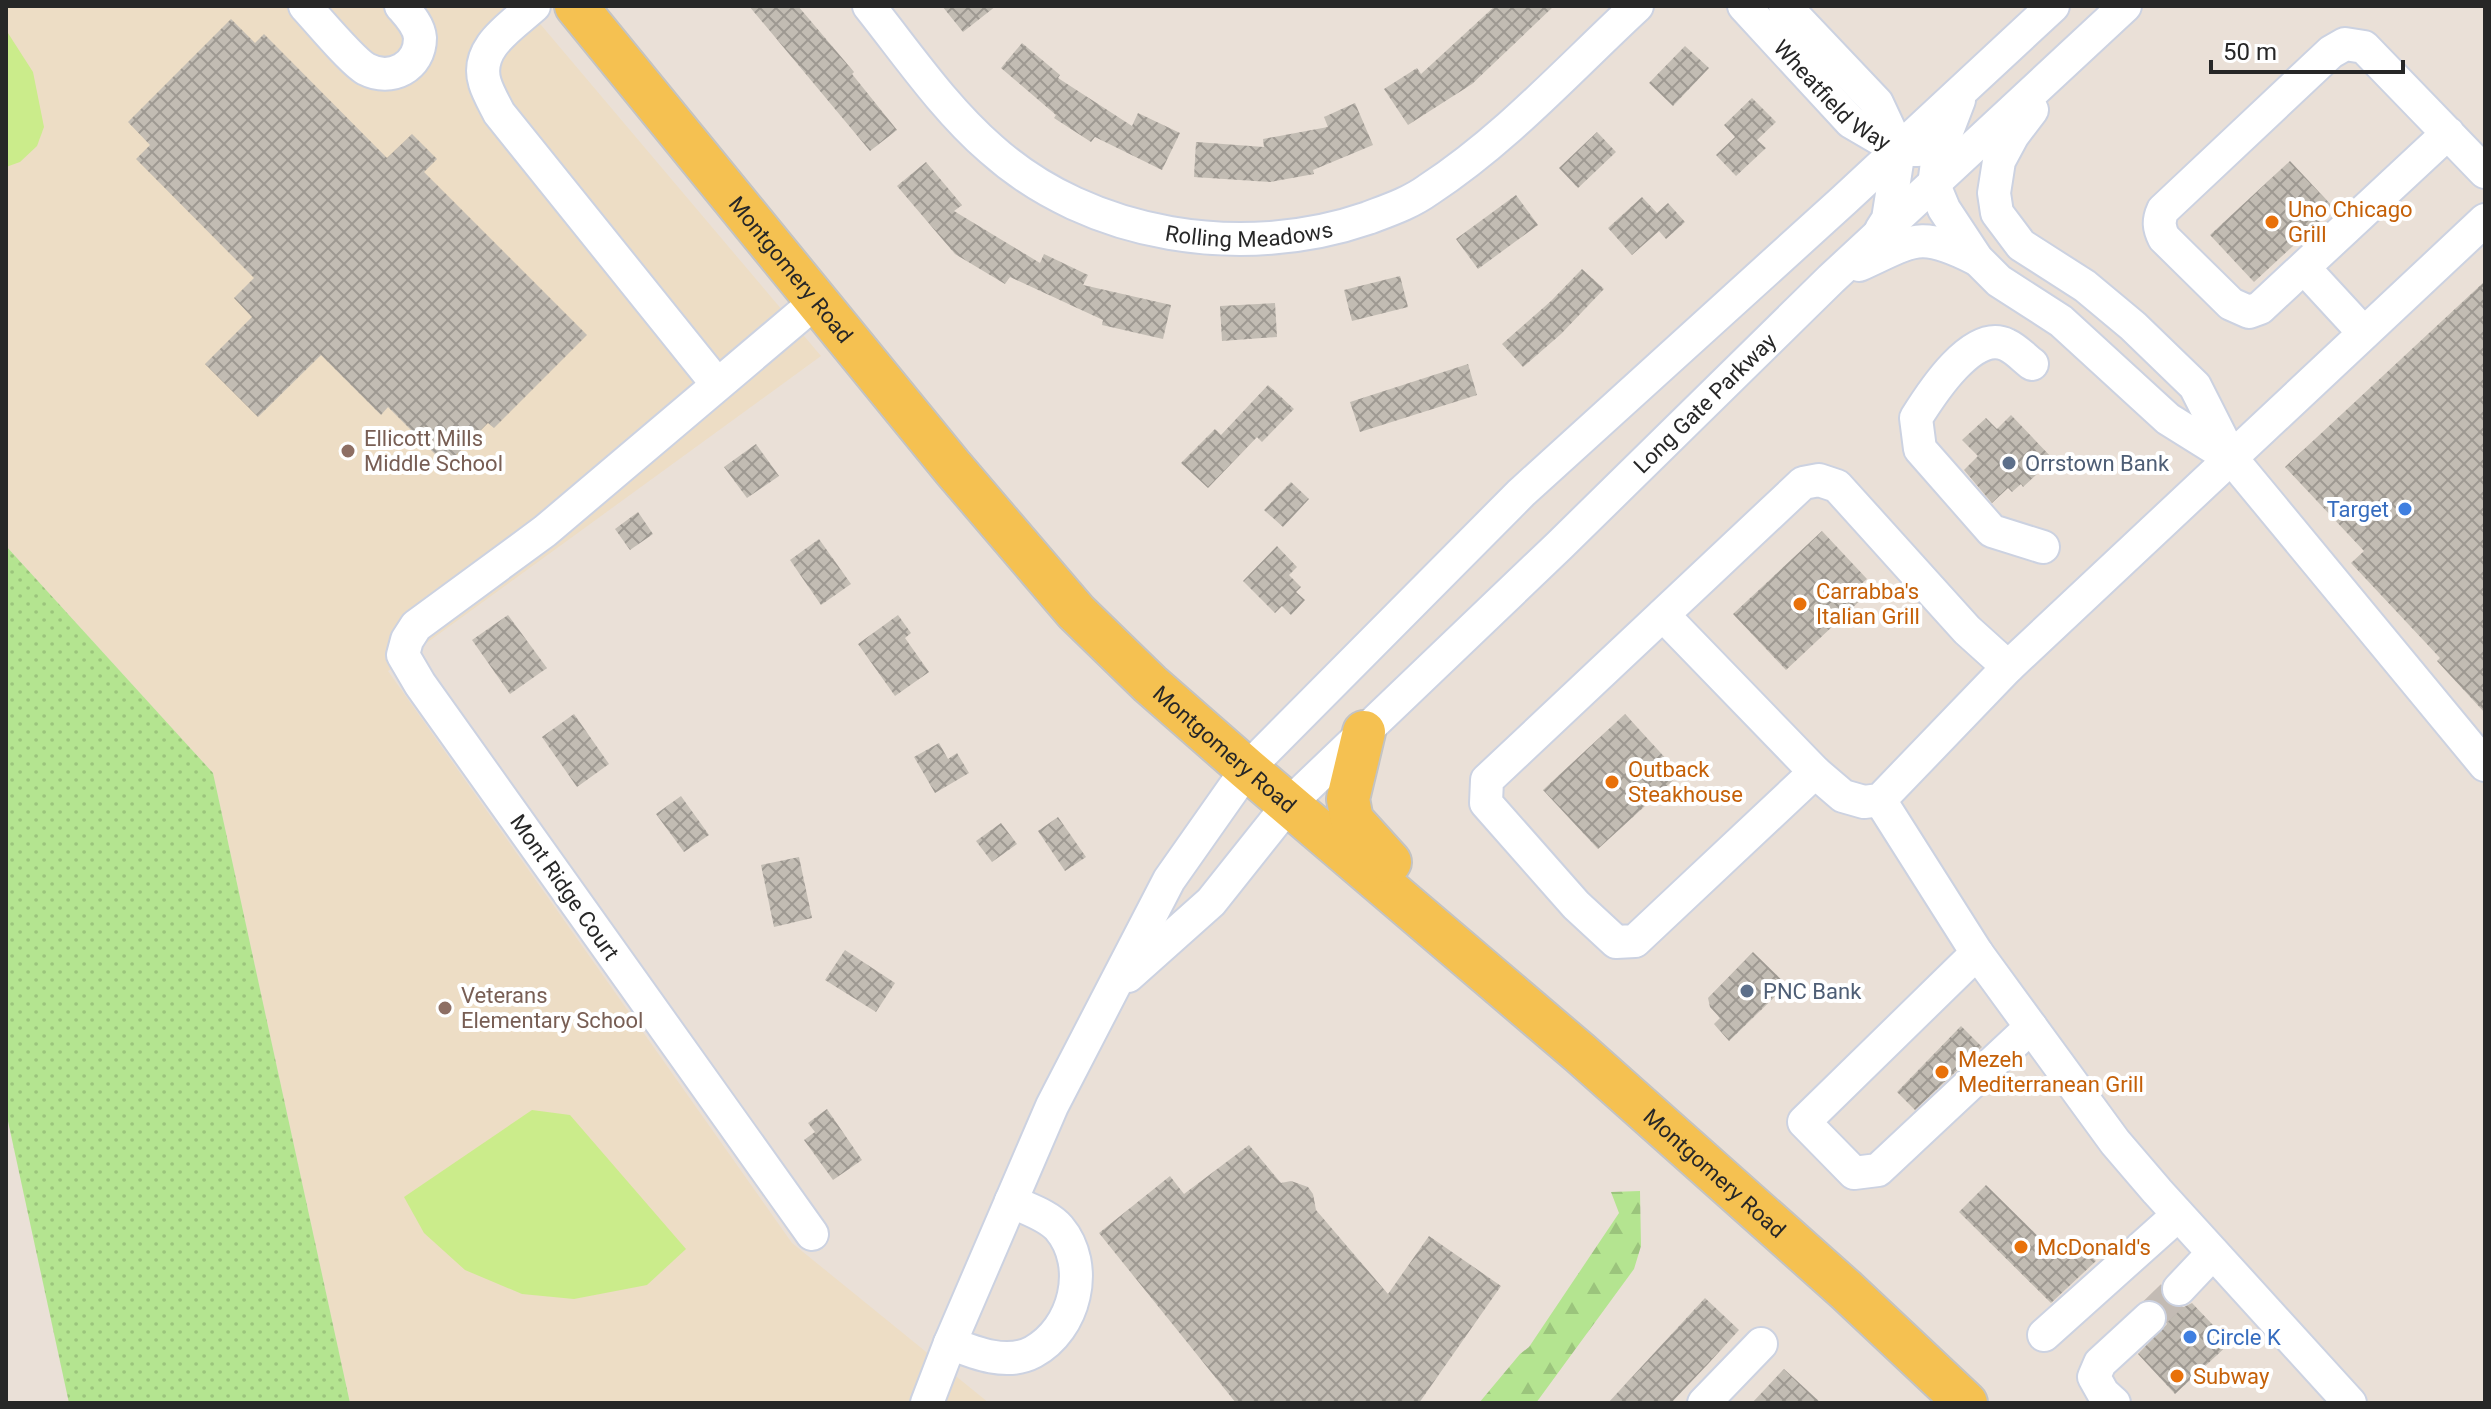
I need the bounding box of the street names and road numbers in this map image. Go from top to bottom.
street label: Wheatfield Way [1769,35,1895,156]
street label: Montgomery Road [724,192,857,348]
street label: Rolling Meadows [1163,217,1335,252]
street label: Long Gate Parkway [1629,328,1782,478]
street label: Montgomery Road [1148,681,1301,818]
street label: Mont Ridge Court [505,810,624,965]
street label: Montgomery Road [1638,1104,1790,1243]

